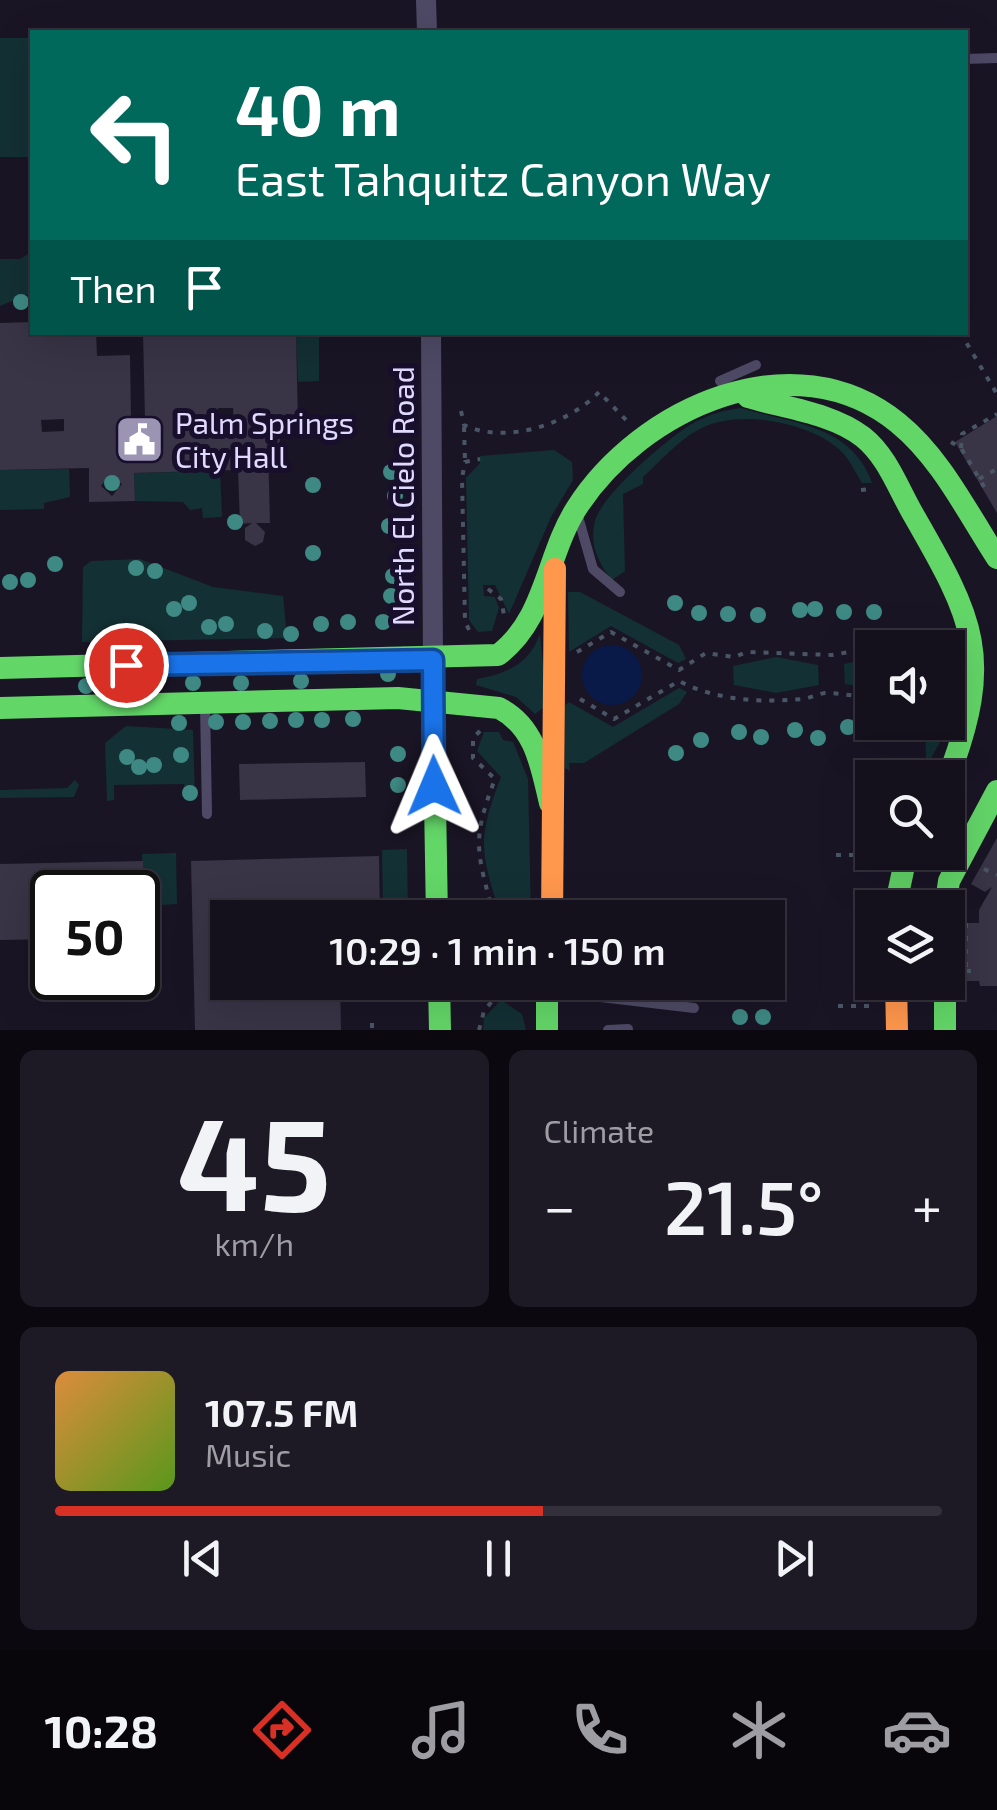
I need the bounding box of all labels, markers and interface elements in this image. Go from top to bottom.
text: 40 m [235,66,401,150]
icon: left [70,70,200,200]
text: East Tahquitz Canyon Way [235,151,771,205]
icon: arrive [177,260,232,315]
text: Then [70,265,157,311]
street label: North El Cielo Road [384,366,420,626]
place label: Palm Springs City Hall [175,404,354,474]
public building icon: Palm Springs City Hall [114,413,166,465]
pin [84,623,169,708]
map controls [855,630,965,1000]
button: sound [855,630,965,740]
icon: arrive [99,638,154,693]
position arrow [382,734,486,838]
button: search [855,760,965,870]
speed limit sign: 50 [30,870,160,1000]
button: layers [855,890,965,1000]
text: 10:29 · 1 min · 150 m [329,927,666,973]
text: 45 [177,1081,332,1237]
text: Climate [544,1111,654,1149]
text: 21.5° [664,1160,823,1250]
text: − [544,1172,576,1238]
text: + [912,1172,942,1238]
text: km/h [215,1224,294,1262]
text: 107.5 FM [205,1389,358,1435]
text: Music [205,1435,291,1473]
icon: previous [175,1531,230,1586]
icon: pause [471,1531,526,1586]
icon: next [767,1531,822,1586]
icon: directions [247,1695,317,1765]
icon: music [406,1695,476,1765]
icon: phone [565,1695,635,1765]
icon: climate [724,1695,794,1765]
icon: car [882,1695,952,1765]
text: 10:28 [44,1703,158,1757]

